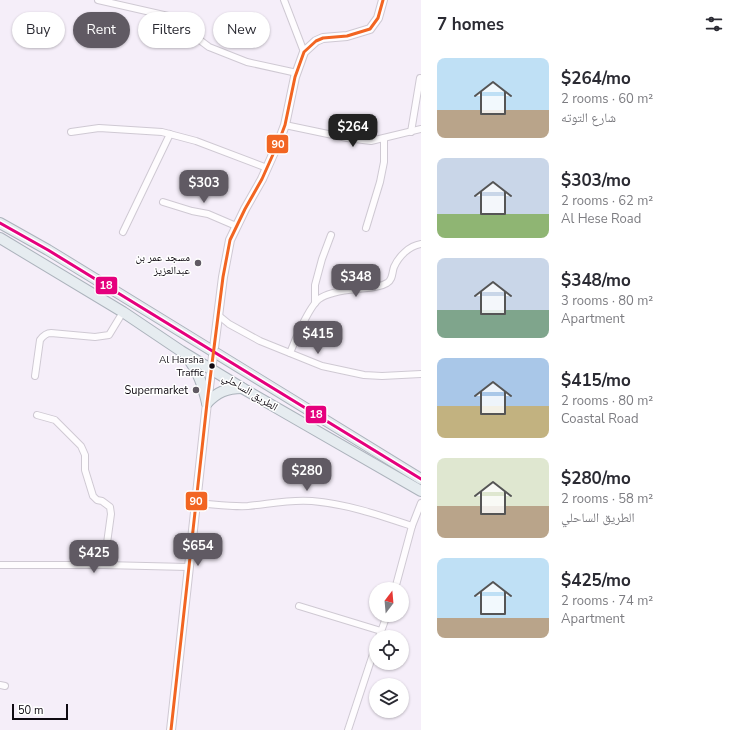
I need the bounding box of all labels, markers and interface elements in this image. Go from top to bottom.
chip: Buy [12,12,65,48]
chip: Rent [73,12,130,48]
chip: Filters [138,12,205,48]
chip: New [213,12,270,48]
text: 7 homes [437,13,504,36]
icon: filters [703,13,725,35]
text: $264/mo [561,67,631,90]
icon: home [469,74,517,122]
text: 2 rooms · 60 m² [561,90,653,108]
text: شارع التوته [561,109,616,127]
pin: $264 [329,114,377,148]
text: $264 [337,118,369,136]
line badge: 90 [266,134,289,154]
text: 90 [271,137,285,152]
text: $303/mo [561,169,631,192]
pin: $303 [180,170,228,204]
text: $303 [188,174,220,192]
icon: home [469,174,517,222]
text: 2 rooms · 62 m² [561,192,653,210]
text: Al Hese Road [561,210,641,228]
place label: مسجد عمر بن عبدالعزيز [135,250,190,278]
marker: مسجد عمر بن عبدالعزيز [193,258,203,268]
pin: $348 [332,264,380,298]
text: $348 [340,268,372,286]
text: $348/mo [561,269,631,292]
icon: home [469,274,517,322]
line badge: 18 [95,276,118,295]
text: 18 [99,278,113,293]
text: 3 rooms · 80 m² [561,292,653,310]
text: Apartment [561,310,624,328]
pin: $415 [294,321,342,355]
text: $415 [302,325,334,343]
place label: Al Harsha Traffic [159,353,204,380]
marker: Al Harsha Traffic [207,361,217,371]
text: $415/mo [561,369,631,392]
street label: الطريق الساحلي [219,370,281,415]
icon: home [469,374,517,422]
place label: Supermarket [125,383,188,398]
marker: Supermarket [191,385,201,395]
text: 2 rooms · 80 m² [561,392,653,410]
line badge: 18 [305,405,327,424]
text: 18 [309,407,323,422]
text: Coastal Road [561,410,638,428]
pin: $280 [283,458,331,492]
text: $280 [291,462,323,480]
text: $280/mo [561,467,631,490]
icon: home [469,474,517,522]
text: 2 rooms · 58 m² [561,490,653,508]
line badge: 90 [185,491,208,511]
text: 90 [189,494,203,509]
text: الطريق الساحلي [561,509,635,527]
pin: $654 [174,533,222,567]
text: $654 [182,537,214,555]
pin: $425 [70,540,118,574]
text: $425 [78,544,110,562]
text: $425/mo [561,569,631,592]
icon: home [469,574,517,622]
north arrow [369,582,409,622]
map controls [369,582,409,718]
text: 2 rooms · 74 m² [561,592,653,610]
text: Apartment [561,610,624,628]
button: locate [369,630,409,670]
button: layers [369,678,409,718]
scale bar [12,702,68,721]
text: 50 m [18,703,43,718]

